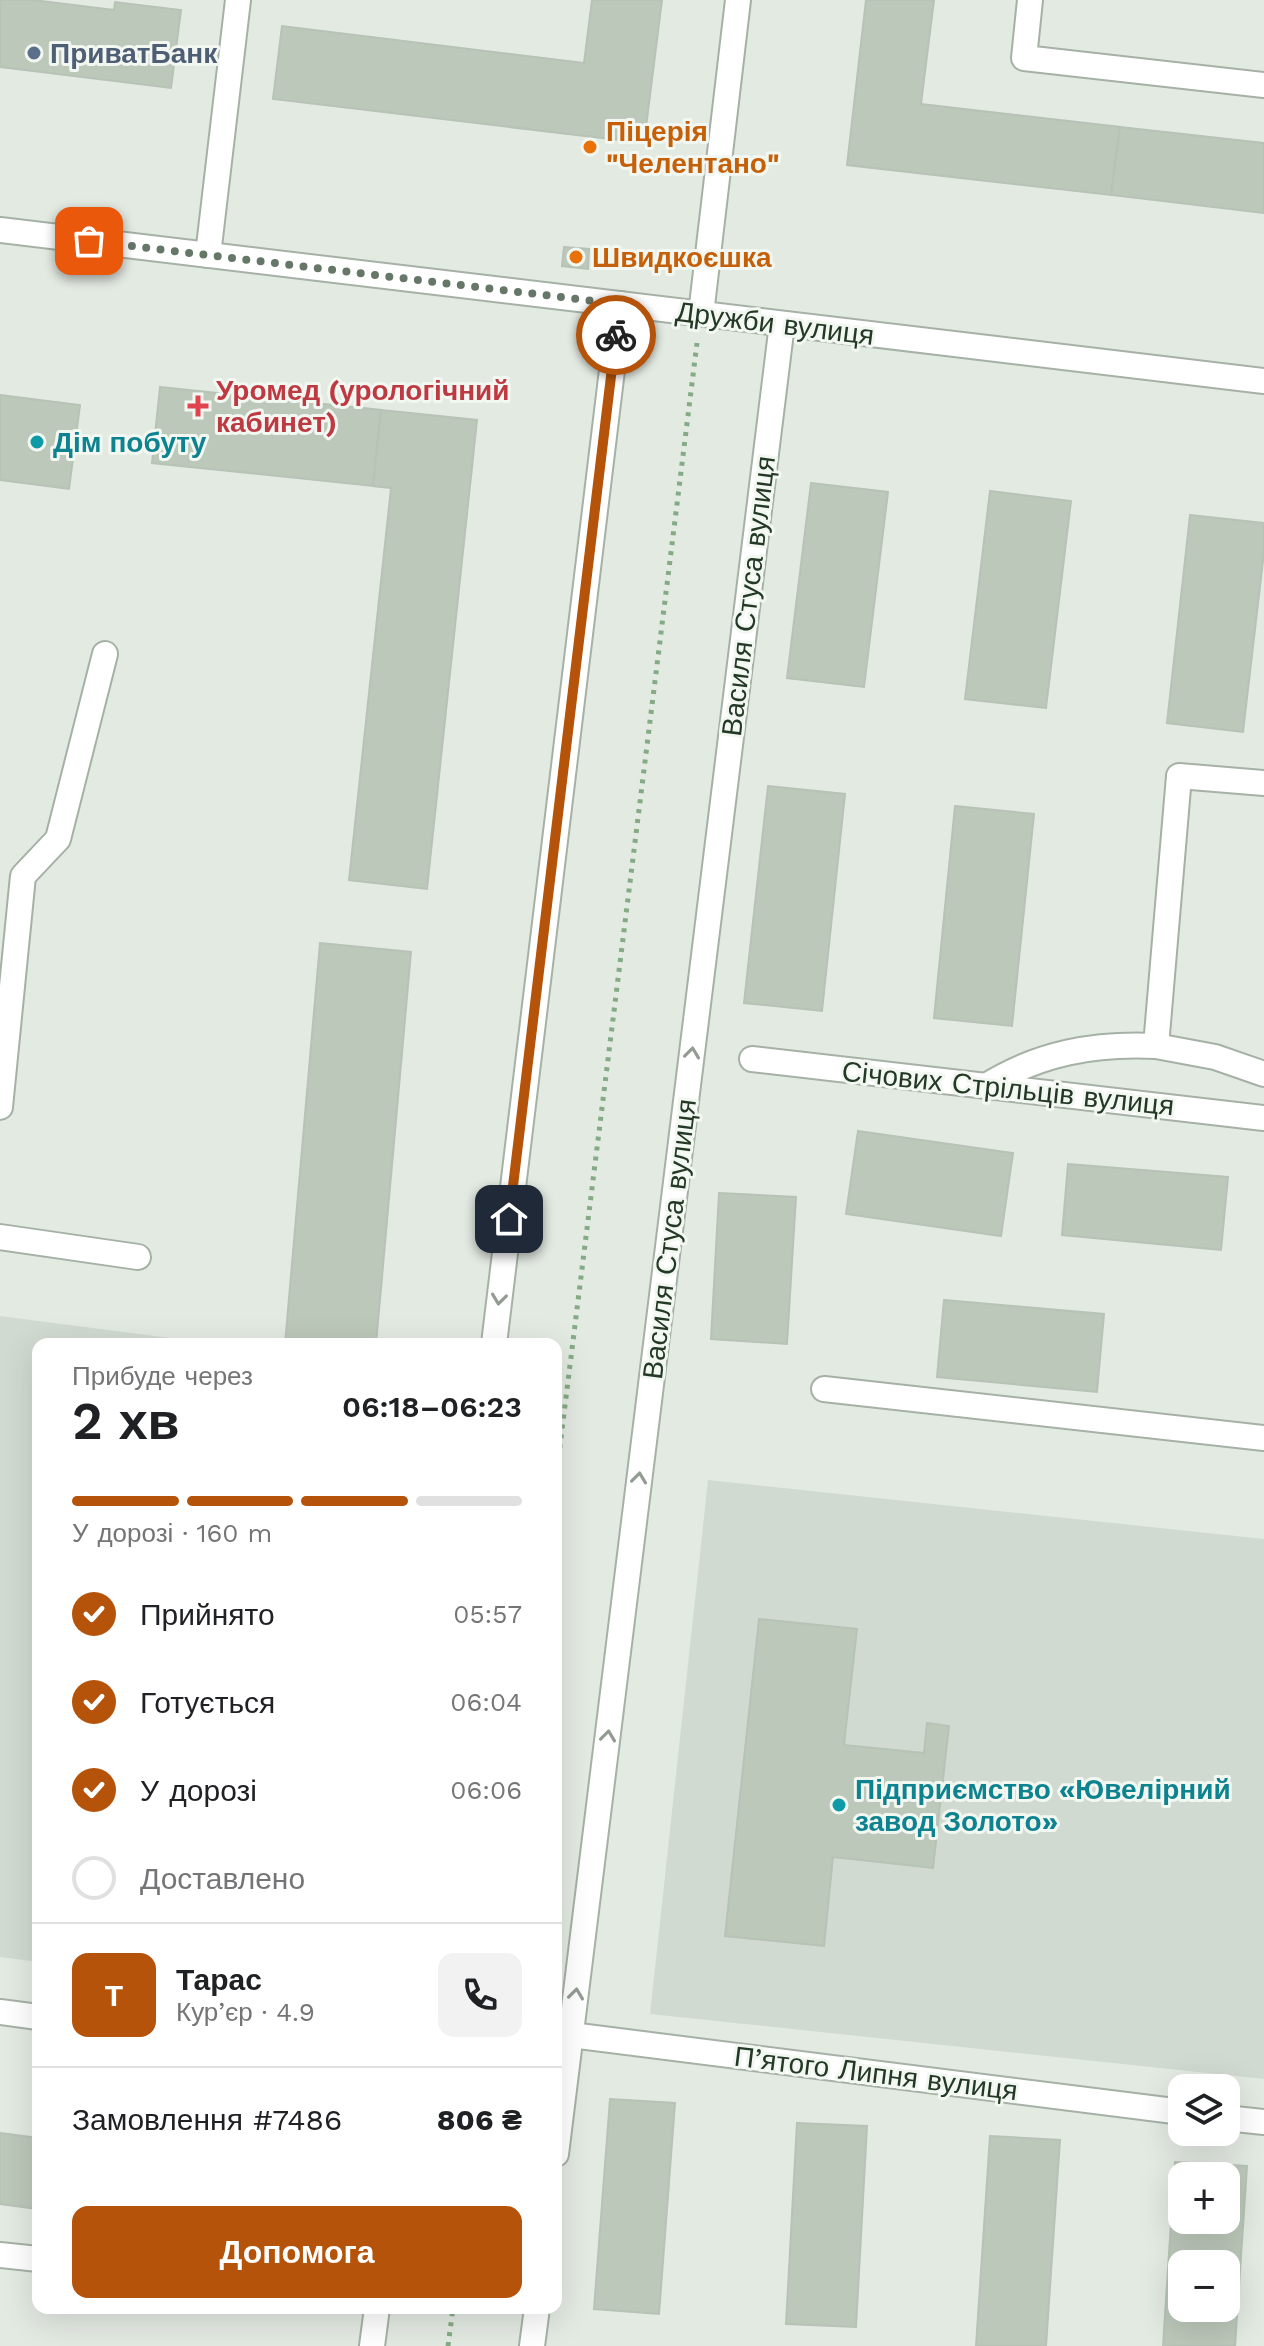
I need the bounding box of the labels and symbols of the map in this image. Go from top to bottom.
place label: ПриватБанк [50,37,218,70]
marker: ПриватБанк [25,44,43,62]
place label: Піцерія "Челентано" [606,115,779,180]
marker: Піцерія "Челентано" [581,138,599,156]
pin [55,207,123,275]
place label: Швидкоєшка [592,241,772,274]
marker: Швидкоєшка [567,248,585,266]
courier [576,295,656,375]
street label: Дружби вулиця [674,295,876,352]
place label: Уромед (урологічний кабинет) [216,374,509,439]
marker: Уромед (урологічний кабинет) [187,395,209,417]
place label: Дім побуту [53,426,207,459]
marker: Дім побуту [28,433,46,451]
street label: Василя Стуса вулиця [715,454,782,738]
one-way arrow [683,1046,700,1059]
street label: Січових Стрільців вулиця [840,1055,1176,1122]
street label: Василя Стуса вулиця [636,1097,703,1381]
pin [475,1185,543,1253]
one-way arrow [491,1293,508,1306]
one-way arrow [631,1471,648,1484]
one-way arrow [599,1729,616,1742]
place label: Підприємство «Ювелірний завод Золото» [855,1773,1231,1838]
marker: Підприємство «Ювелірний завод Золото» [830,1796,848,1814]
one-way arrow [567,1987,584,2001]
street label: П’ятого Липня вулиця [732,2040,1020,2107]

